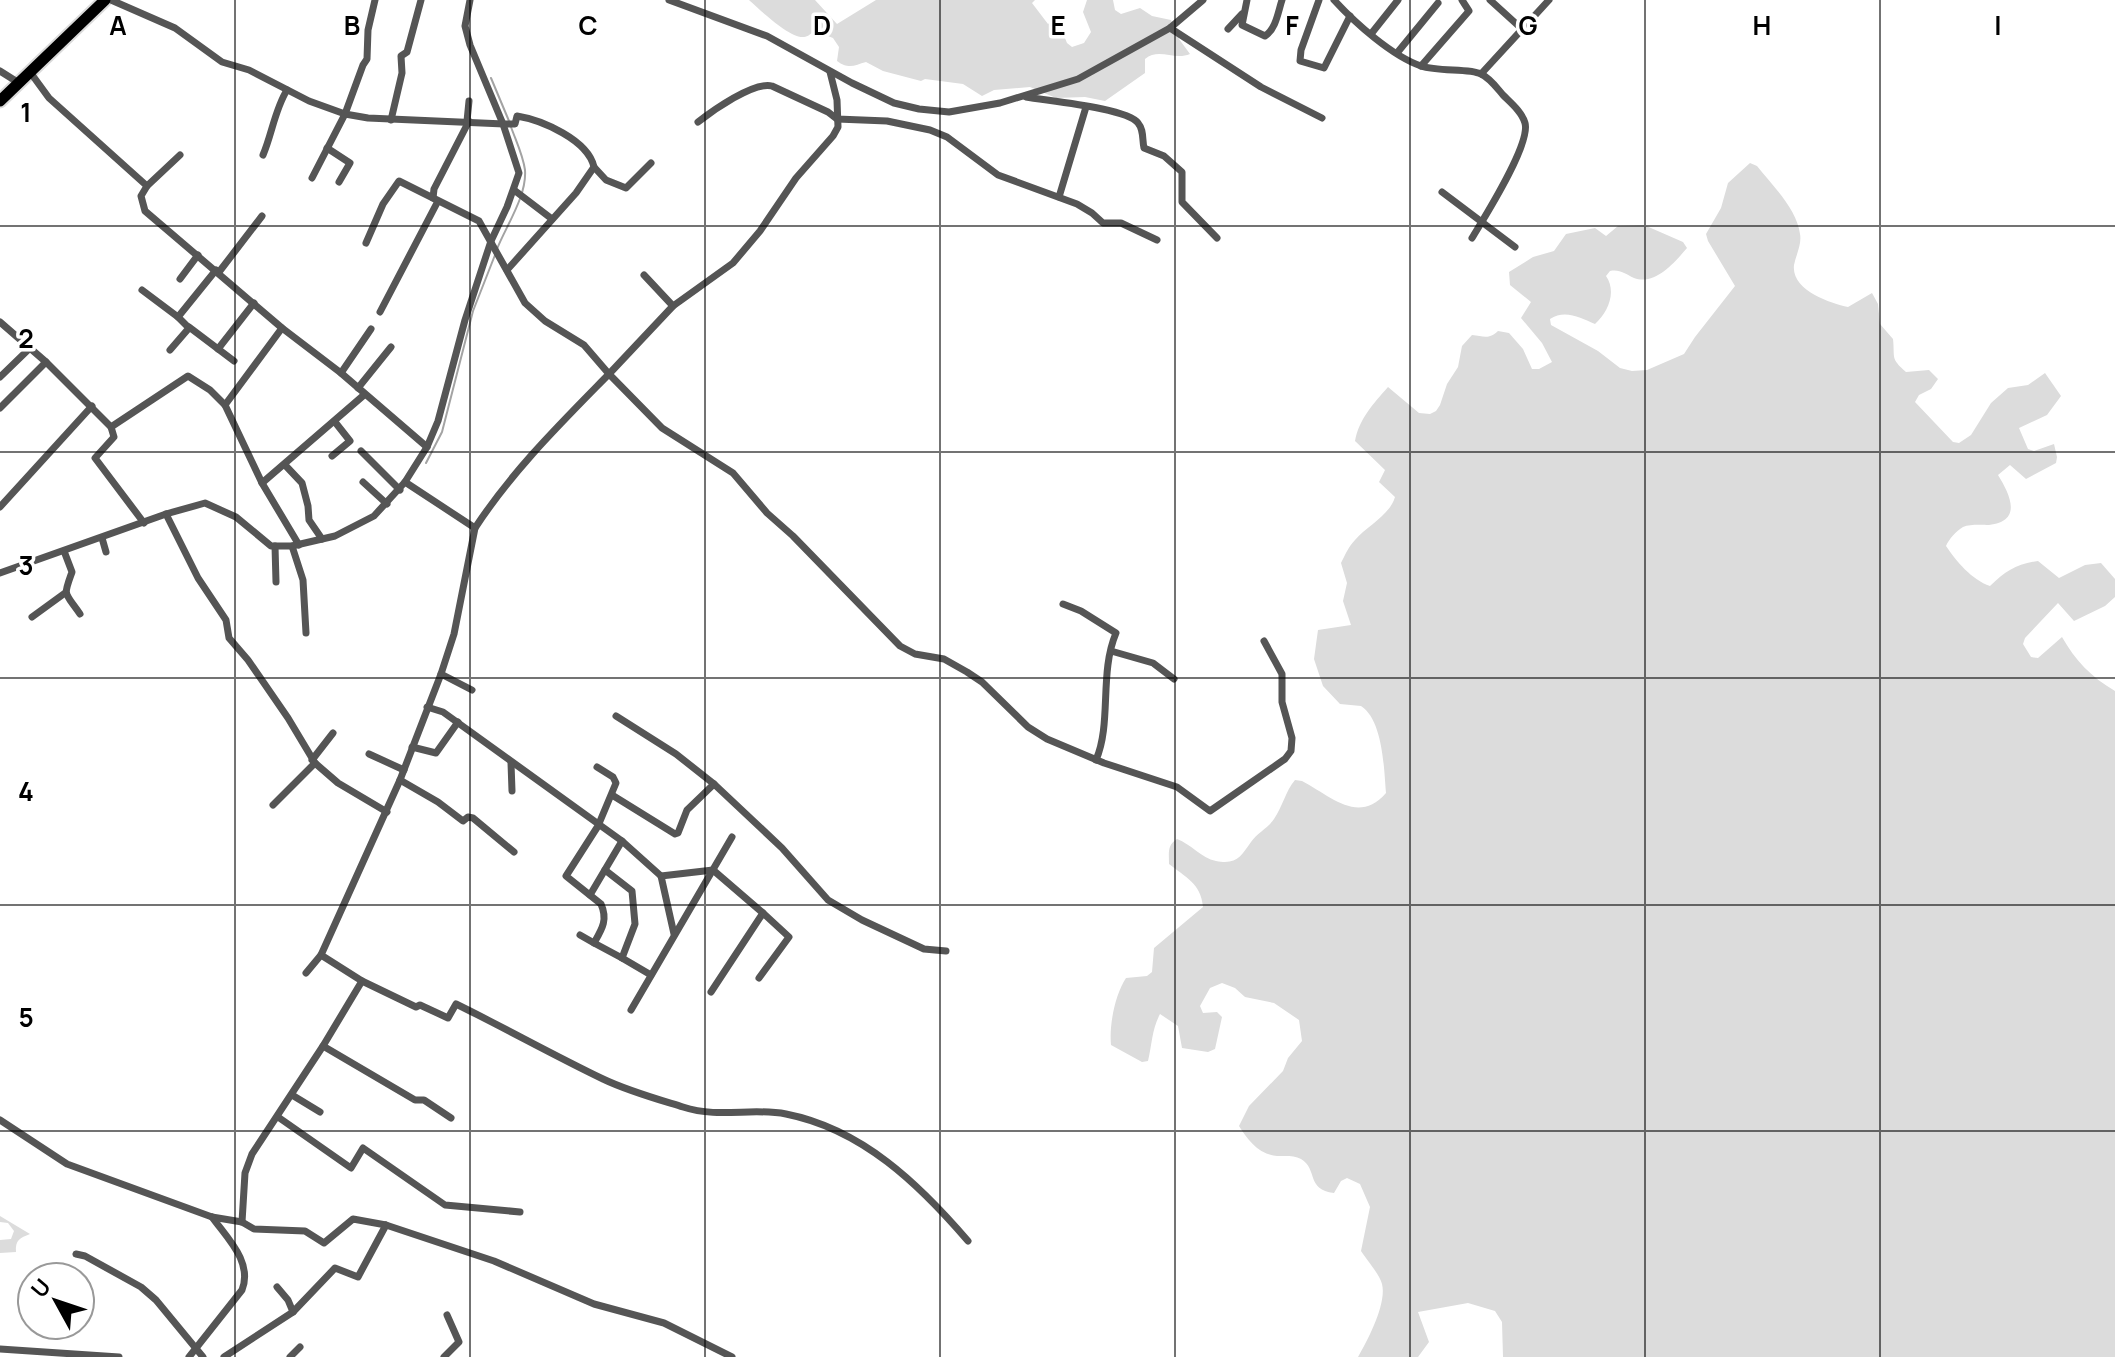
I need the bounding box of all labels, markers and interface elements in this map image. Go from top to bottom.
text: A [109,7,127,43]
text: B [344,7,360,43]
text: C [578,7,598,43]
text: D [813,7,831,43]
text: E [1050,7,1066,43]
text: F [1285,7,1299,43]
text: G [1518,7,1538,43]
text: H [1753,7,1771,43]
text: I [1994,7,2002,43]
text: 1 [20,94,32,130]
text: 2 [18,320,34,356]
text: 3 [18,547,34,583]
text: 4 [18,773,34,809]
text: 5 [18,999,34,1035]
north arrow [16,1261,96,1341]
text: U [24,1272,57,1304]

